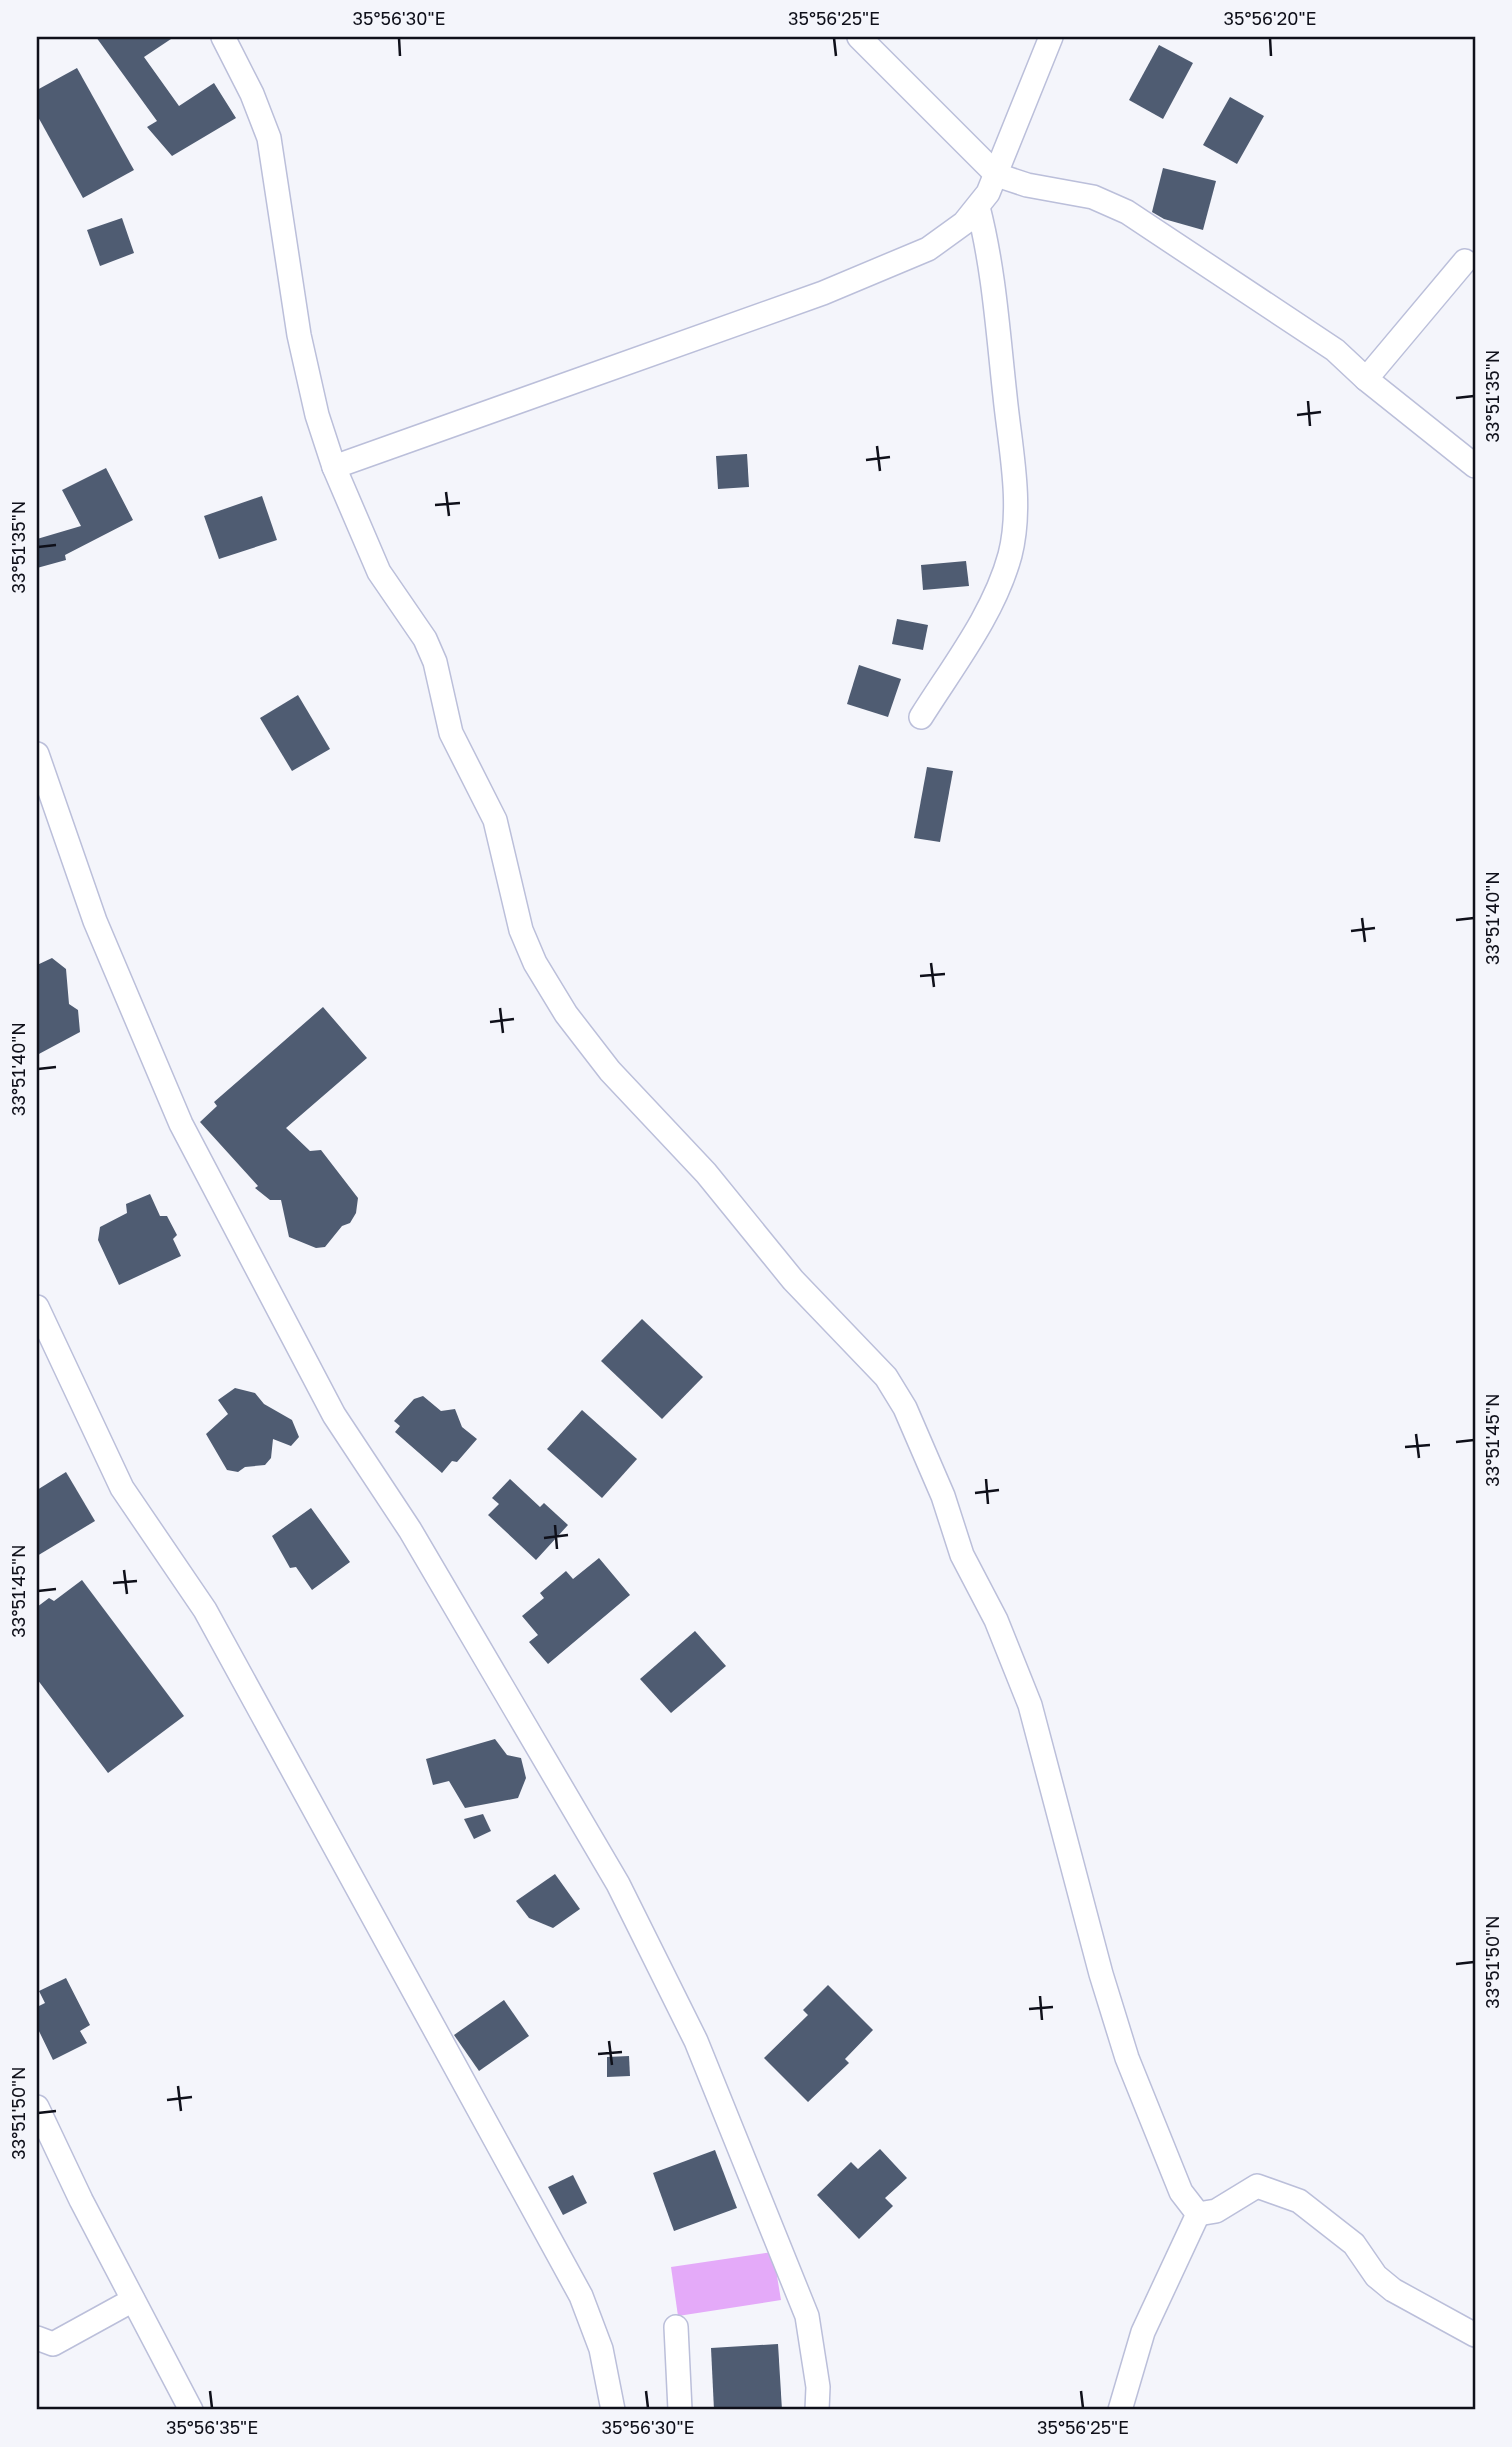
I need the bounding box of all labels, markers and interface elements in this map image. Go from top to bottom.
text: 35°56'30"E [353,7,445,29]
text: 35°56'25"E [788,7,880,29]
text: 35°56'20"E [1224,7,1316,29]
text: 33°51'35"N [1481,350,1503,442]
text: 33°51'35"N [7,501,29,593]
text: 33°51'40"N [1481,871,1503,965]
text: 33°51'40"N [7,1022,29,1116]
text: 33°51'45"N [1481,1393,1503,1487]
text: 33°51'45"N [7,1544,29,1638]
text: 33°51'50"N [1481,1915,1503,2009]
text: 33°51'50"N [7,2066,29,2160]
text: 35°56'35"E [166,2416,258,2438]
text: 35°56'30"E [602,2416,694,2438]
text: 35°56'25"E [1037,2416,1129,2438]

